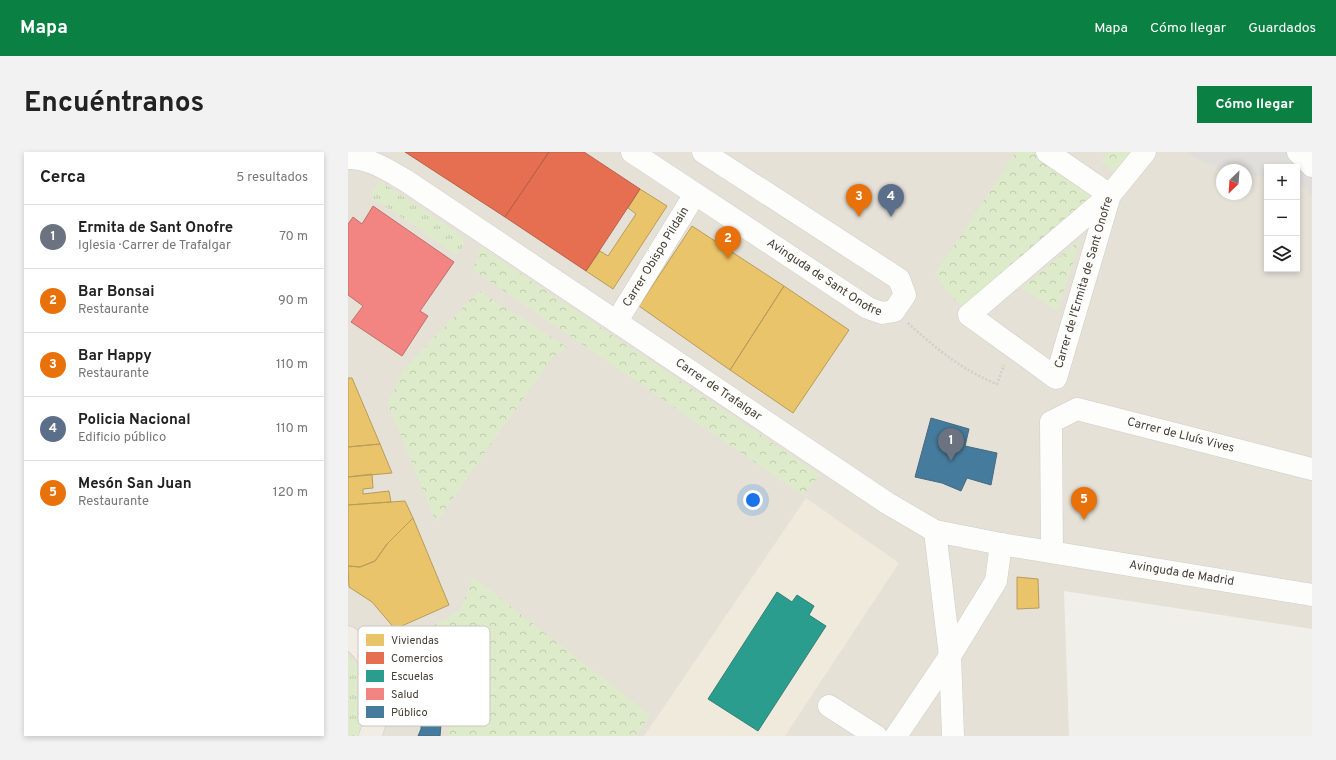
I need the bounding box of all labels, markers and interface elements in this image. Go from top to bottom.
text: Mapa [20,16,68,40]
text: Mapa [1094,20,1128,37]
text: Cómo llegar [1150,20,1226,37]
text: Guardados [1248,20,1316,37]
text: Encuéntranos [24,86,204,122]
button: Cómo llegar [1197,86,1312,123]
north arrow [1216,164,1252,200]
map controls [1264,164,1300,272]
button: + [1264,164,1300,200]
text: Cerca [40,167,86,189]
text: 5 resultados [236,170,308,186]
pin: 3 [846,184,872,217]
pin: 4 [878,184,904,217]
street label: Carrer de l'Ermita de Sant Onofre [1051,195,1117,370]
button: − [1264,200,1300,236]
street label: Carrer Obispo Pildain [619,204,693,310]
text: Ermita de Sant Onofre [78,219,233,238]
pin: 2 [715,226,741,259]
text: 1 [50,229,56,245]
text: 70 m [279,229,308,245]
street label: Avinguda de Sant Onofre [764,235,884,320]
button: layers [1264,236,1300,272]
text: Iglesia · Carrer de Trafalgar [78,238,231,254]
text: Bar Bonsai [78,283,154,302]
text: 2 [49,293,57,309]
text: 90 m [278,293,308,309]
text: Restaurante [78,302,149,318]
text: Bar Happy [78,347,152,366]
street label: Carrer de Trafalgar [672,355,765,425]
text: 3 [49,357,57,373]
text: 110 m [276,357,308,373]
text: Restaurante [78,366,149,382]
text: Policia Nacional [78,411,191,430]
street label: Carrer de Lluís Vives [1125,414,1236,457]
text: 4 [49,421,57,437]
text: 110 m [276,421,308,437]
pin: 1 [938,428,964,461]
text: Edificio público [78,430,166,446]
text: Mesón San Juan [78,475,192,494]
text: 5 [49,485,57,501]
text: 120 m [273,485,308,501]
pin: 5 [1071,487,1097,520]
your location [743,490,763,510]
text: Restaurante [78,494,149,510]
street label: Avinguda de Madrid [1128,557,1235,590]
legend [358,626,490,726]
text: Viviendas [391,634,439,648]
text: Comercios [391,652,443,666]
text: Escuelas [391,670,434,684]
text: Salud [391,688,419,702]
text: Público [391,706,428,720]

